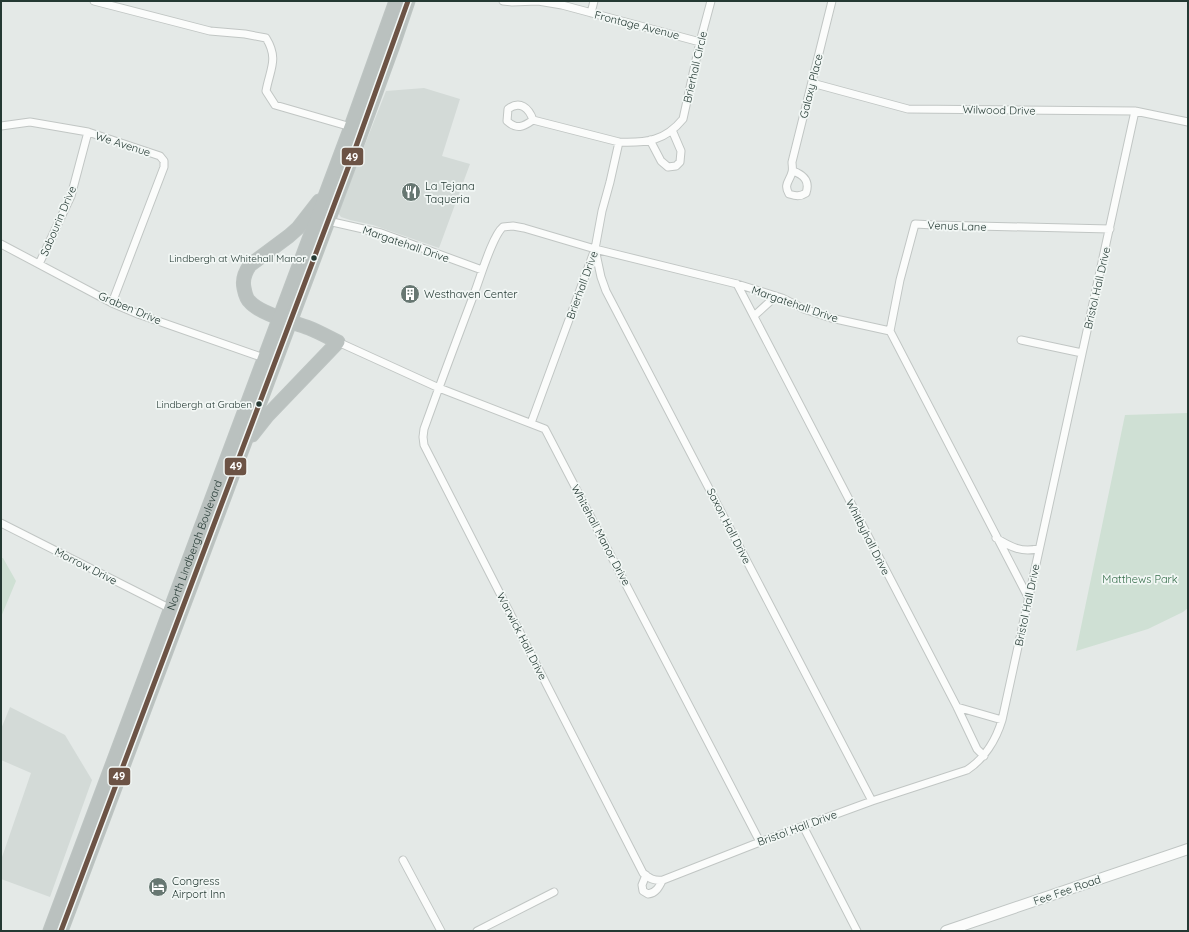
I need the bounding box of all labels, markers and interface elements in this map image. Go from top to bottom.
street label: Frontage Avenue [593,8,681,42]
street label: Brierhall Circle [680,30,710,104]
street label: Galaxy Place [796,52,826,120]
street label: Wilwood Drive [962,102,1036,118]
street label: We Avenue [94,128,152,160]
line badge: 49 [341,147,364,166]
text: 49 [346,150,358,164]
place label: La Tejana Taqueria [425,179,475,206]
restaurant icon: La Tejana Taqueria [400,181,422,203]
street label: Sabourin Drive [37,184,79,258]
street label: Venus Lane [927,218,987,234]
street label: Margatehall Drive [361,223,451,265]
street label: Bristol Hall Drive [1081,246,1113,330]
street label: Brierhall Drive [563,249,601,321]
place label: Lindbergh at Whitehall Manor [169,252,306,265]
marker: Lindbergh at Whitehall Manor [309,253,319,263]
building icon: Westhaven Center [399,283,421,305]
street label: Margatehall Drive [750,283,840,325]
place label: Westhaven Center [424,287,518,301]
street label: Graben Drive [96,288,164,328]
place label: Lindbergh at Graben [156,398,252,411]
marker: Lindbergh at Graben [254,399,264,409]
line badge: 49 [224,457,247,476]
text: 49 [230,459,242,473]
street label: North Lindbergh Boulevard [164,478,225,612]
street label: Whitehall Manor Drive [568,482,634,588]
street label: Saxon Hall Drive [704,486,754,566]
street label: Whitbyhall Drive [843,497,893,577]
street label: Morrow Drive [52,544,120,588]
street label: Bristol Hall Drive [1011,563,1043,647]
park label: Matthews Park [1102,572,1178,586]
street label: Warwick Hall Drive [494,590,550,682]
line badge: 49 [108,767,131,786]
text: 49 [113,769,125,783]
street label: Bristol Hall Drive [755,807,839,849]
street label: Fee Fee Road [1031,872,1103,908]
place label: Congress Airport Inn [172,874,225,901]
hotel icon: Congress Airport Inn [147,876,169,898]

